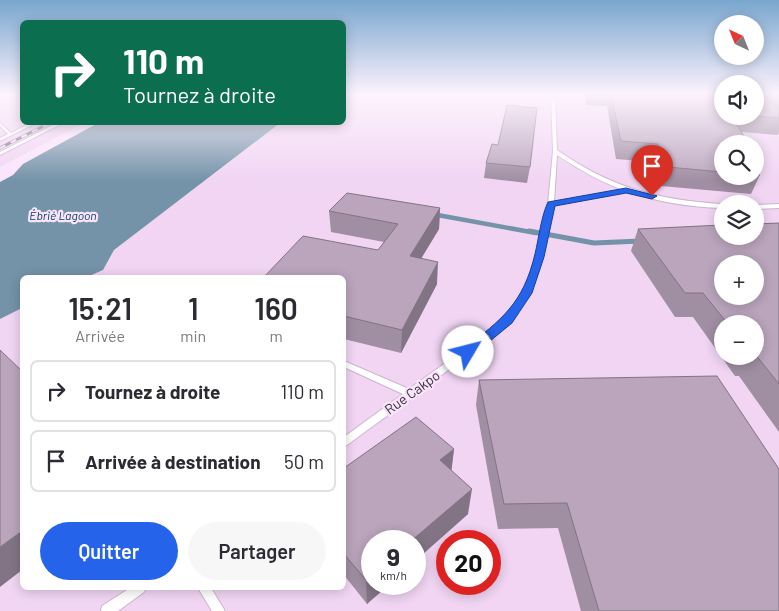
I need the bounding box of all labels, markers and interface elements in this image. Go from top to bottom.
north arrow [714,15,764,65]
map controls [714,15,764,365]
text: 110 m [123,39,204,81]
icon: right [40,40,105,105]
button: sound [714,75,764,125]
text: Tournez à droite [123,81,276,107]
button: search [714,135,764,185]
pin [631,145,673,196]
icon: arrive [638,152,666,180]
button: layers [714,195,764,245]
water label: Ébrié Lagoon [29,208,97,222]
button: + [714,255,764,305]
text: 15:21 [68,290,132,326]
text: 1 [188,290,199,326]
text: 160 [254,290,298,326]
button: − [714,315,764,365]
position arrow [441,325,493,377]
text: Arrivée [75,326,125,345]
text: min [180,326,206,345]
text: m [269,326,283,345]
street label: Rue Cakpo [381,366,443,418]
icon: right [42,377,70,405]
text: Tournez à droite [85,380,221,403]
text: 110 m [280,380,324,403]
icon: arrive [42,447,70,475]
text: Arrivée à destination [85,450,261,473]
text: 50 m [284,450,324,473]
button: Quitter [40,522,178,580]
button: Partager [188,522,326,580]
speed limit sign: 20 [436,530,501,595]
text: 9 [387,541,400,571]
text: km/h [380,568,407,582]

